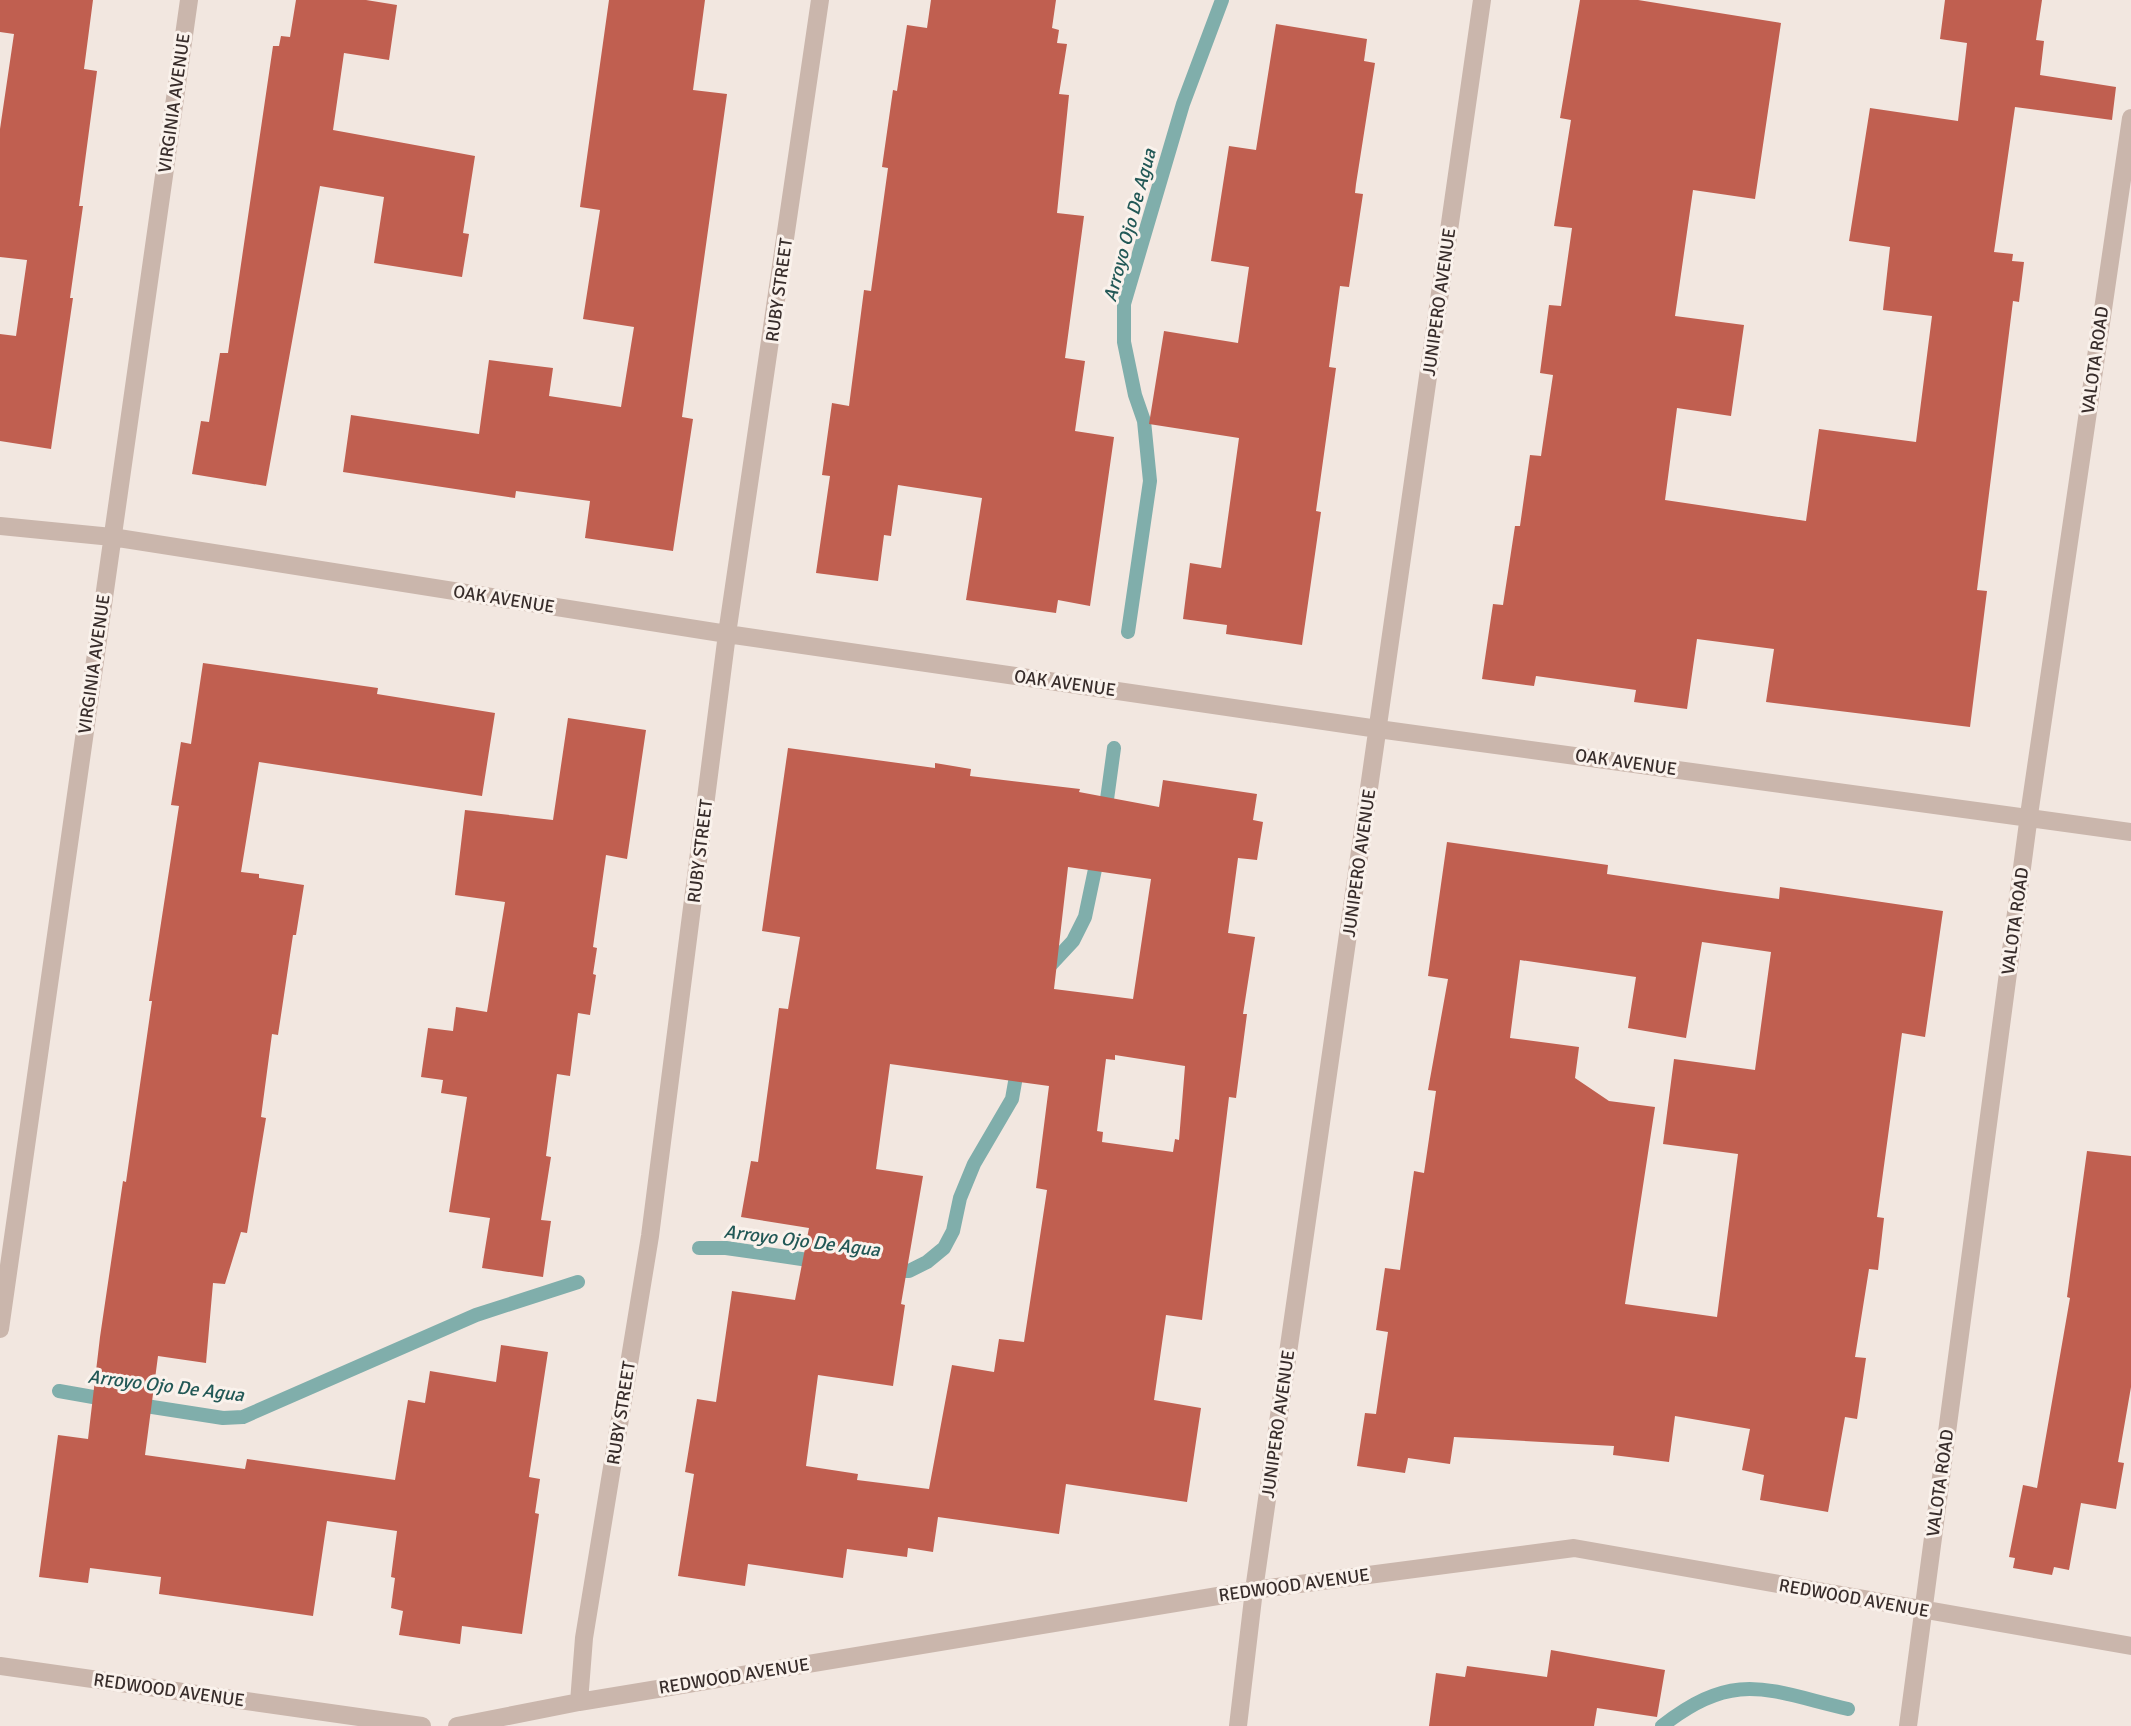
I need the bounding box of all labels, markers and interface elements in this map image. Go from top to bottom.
street label: VIRGINIA AVENUE [153,32,195,174]
water label: Arroyo Ojo De Agua [1098,145,1162,304]
street label: JUNIPERO AVENUE [1418,226,1460,378]
street label: RUBY STREET [761,237,797,343]
street label: VALOTA ROAD [2077,305,2113,415]
street label: OAK AVENUE [452,580,556,618]
street label: VIRGINIA AVENUE [73,593,115,735]
street label: OAK AVENUE [1013,665,1117,701]
street label: OAK AVENUE [1574,744,1678,780]
street label: JUNIPERO AVENUE [1338,787,1380,939]
street label: RUBY STREET [683,798,717,904]
street label: VALOTA ROAD [1997,866,2033,976]
water label: Arroyo Ojo De Agua [723,1220,883,1263]
street label: JUNIPERO AVENUE [1257,1348,1299,1500]
street label: RUBY STREET [602,1360,640,1466]
water label: Arroyo Ojo De Agua [87,1365,247,1408]
street label: VALOTA ROAD [1922,1428,1958,1538]
street label: REDWOOD AVENUE [1217,1564,1371,1606]
street label: REDWOOD AVENUE [1777,1574,1931,1622]
street label: REDWOOD AVENUE [657,1653,811,1699]
street label: REDWOOD AVENUE [92,1669,246,1711]

